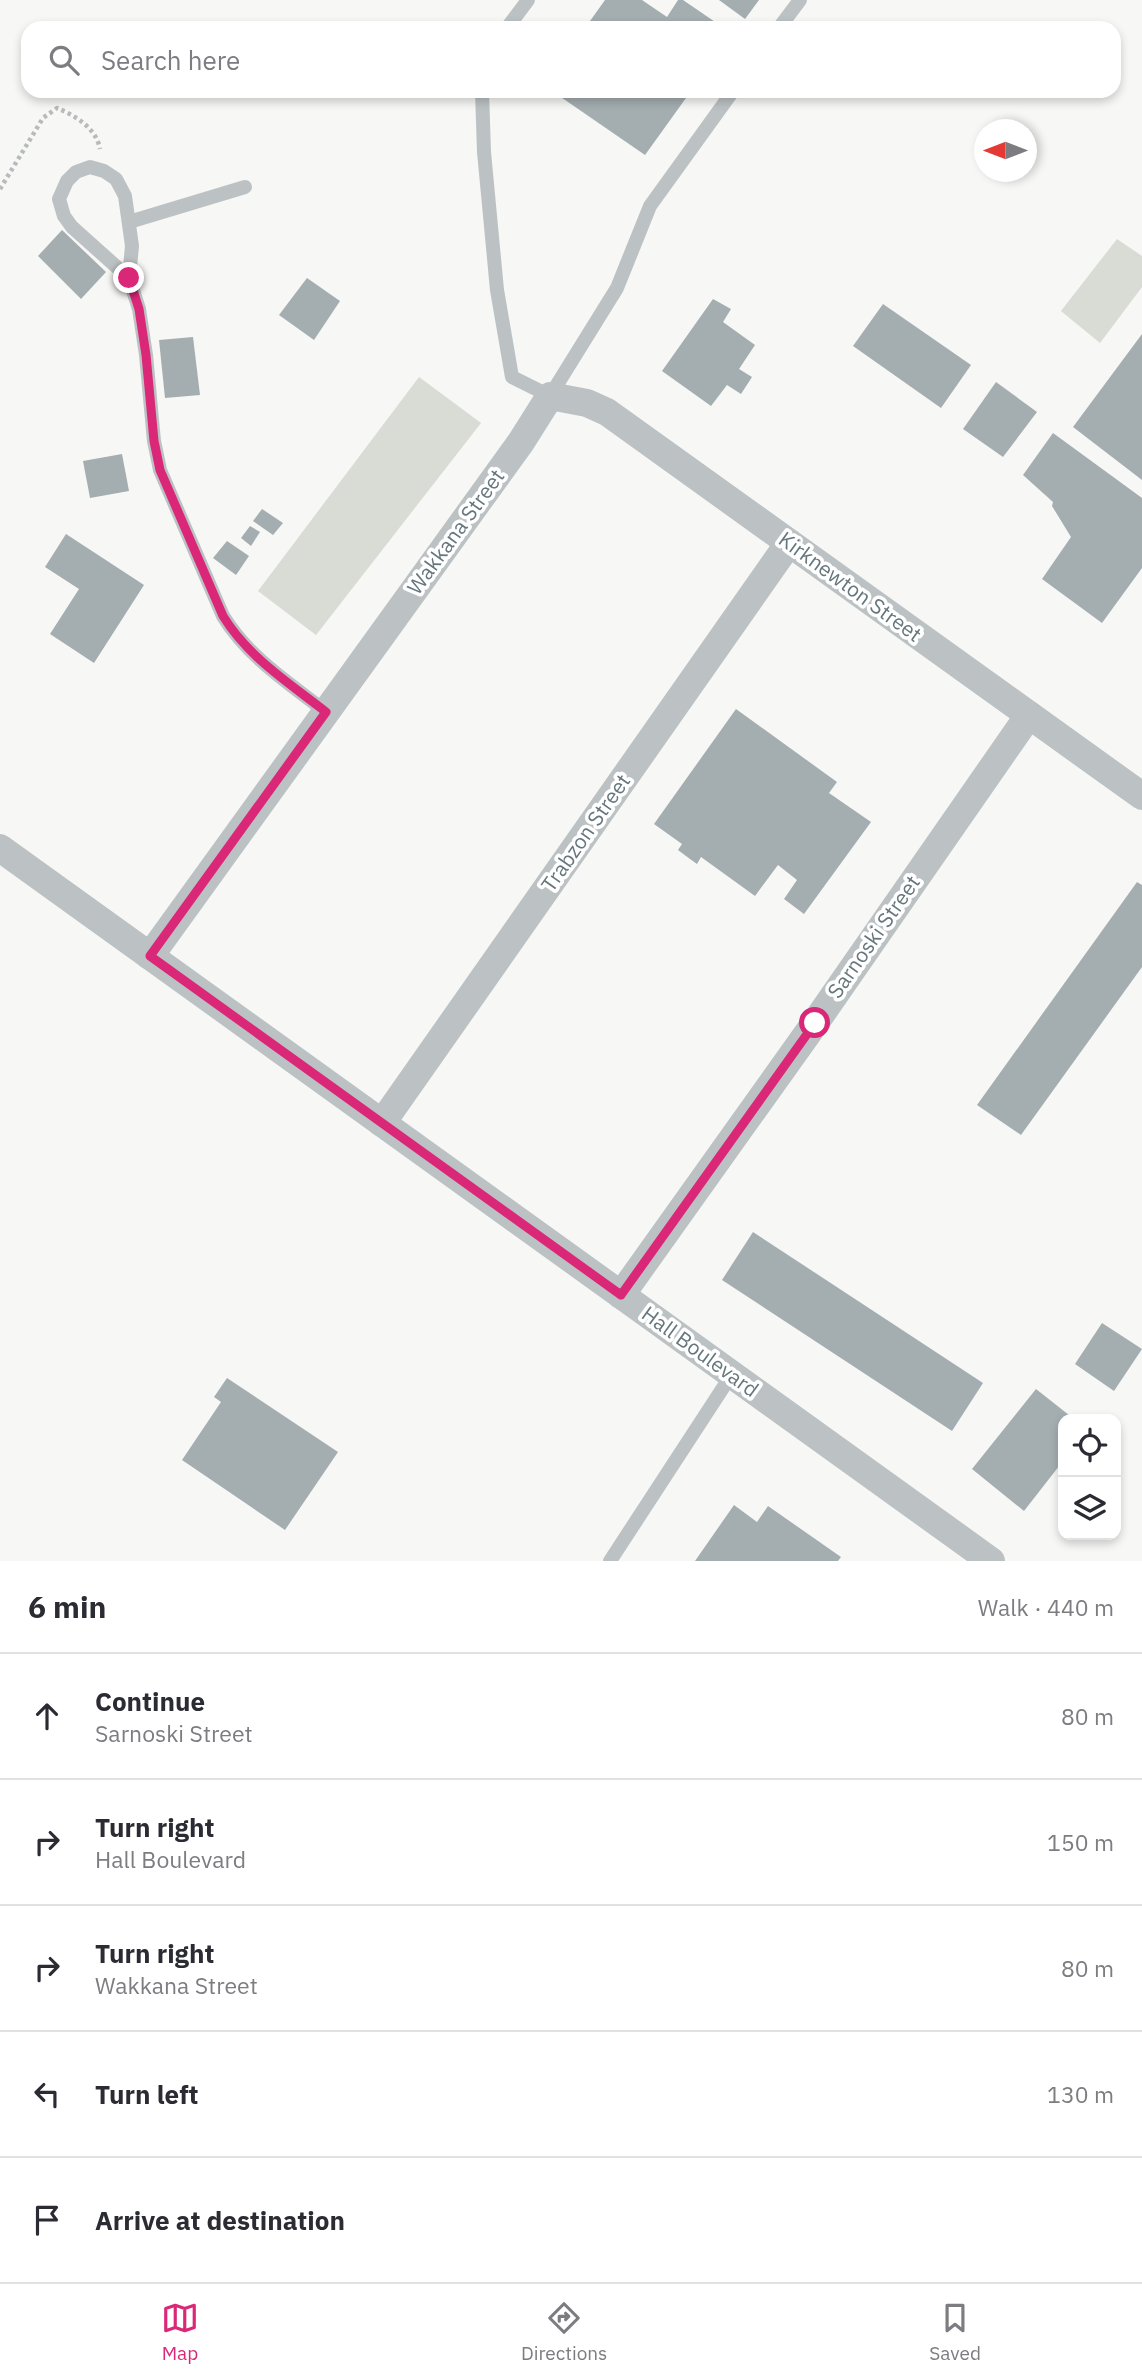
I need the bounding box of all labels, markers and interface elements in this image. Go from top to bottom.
search box [21,21,1121,98]
icon: search [45,41,83,79]
text: Search here [101,43,240,77]
north arrow [974,119,1037,182]
route end [113,262,144,293]
street label: Wakkana Street [400,463,510,600]
street label: Kirknewton Street [773,525,928,648]
street label: Trabzon Street [534,768,636,897]
street label: Sarnoski Street [820,869,926,1003]
route start [799,1007,830,1038]
street label: Hall Boulevard [637,1299,765,1403]
map controls [1058,1414,1121,1540]
button: locate [1058,1414,1121,1477]
button: layers [1058,1477,1121,1540]
text: 6 min [28,1587,106,1626]
text: Walk · 440 m [978,1592,1114,1622]
text: Continue [95,1684,205,1718]
icon: ahead [28,1697,66,1735]
text: 80 m [1061,1701,1114,1731]
text: Sarnoski Street [95,1718,253,1748]
text: Turn right [95,1810,214,1844]
icon: right [28,1823,66,1861]
text: 150 m [1047,1827,1114,1857]
text: Hall Boulevard [95,1844,246,1874]
text: Turn right [95,1936,214,1970]
icon: right [28,1949,66,1987]
text: 80 m [1061,1953,1114,1983]
text: Wakkana Street [95,1970,258,2000]
icon: left [28,2075,66,2113]
text: Turn left [95,2077,198,2111]
text: 130 m [1047,2079,1114,2109]
icon: arrive [28,2201,66,2239]
text: Arrive at destination [95,2203,345,2237]
tab: Map [161,2299,199,2365]
tab: Directions [521,2299,607,2365]
tab: Saved [929,2299,981,2365]

